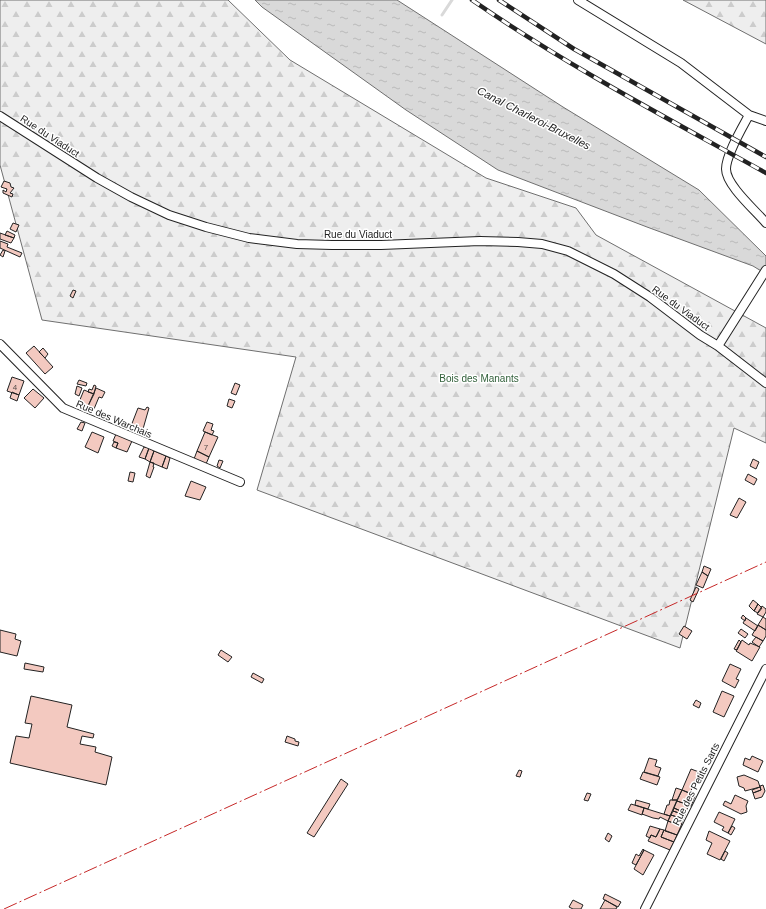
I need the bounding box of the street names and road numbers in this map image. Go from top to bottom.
street label: Rue du Viaduct [18,113,82,159]
street label: Rue du Viaduct [324,229,392,240]
street label: Rue du Viaduct [650,284,712,333]
street label: Rue des Warchais [74,398,154,440]
street label: Rue des Petits Sarts [670,741,722,827]

